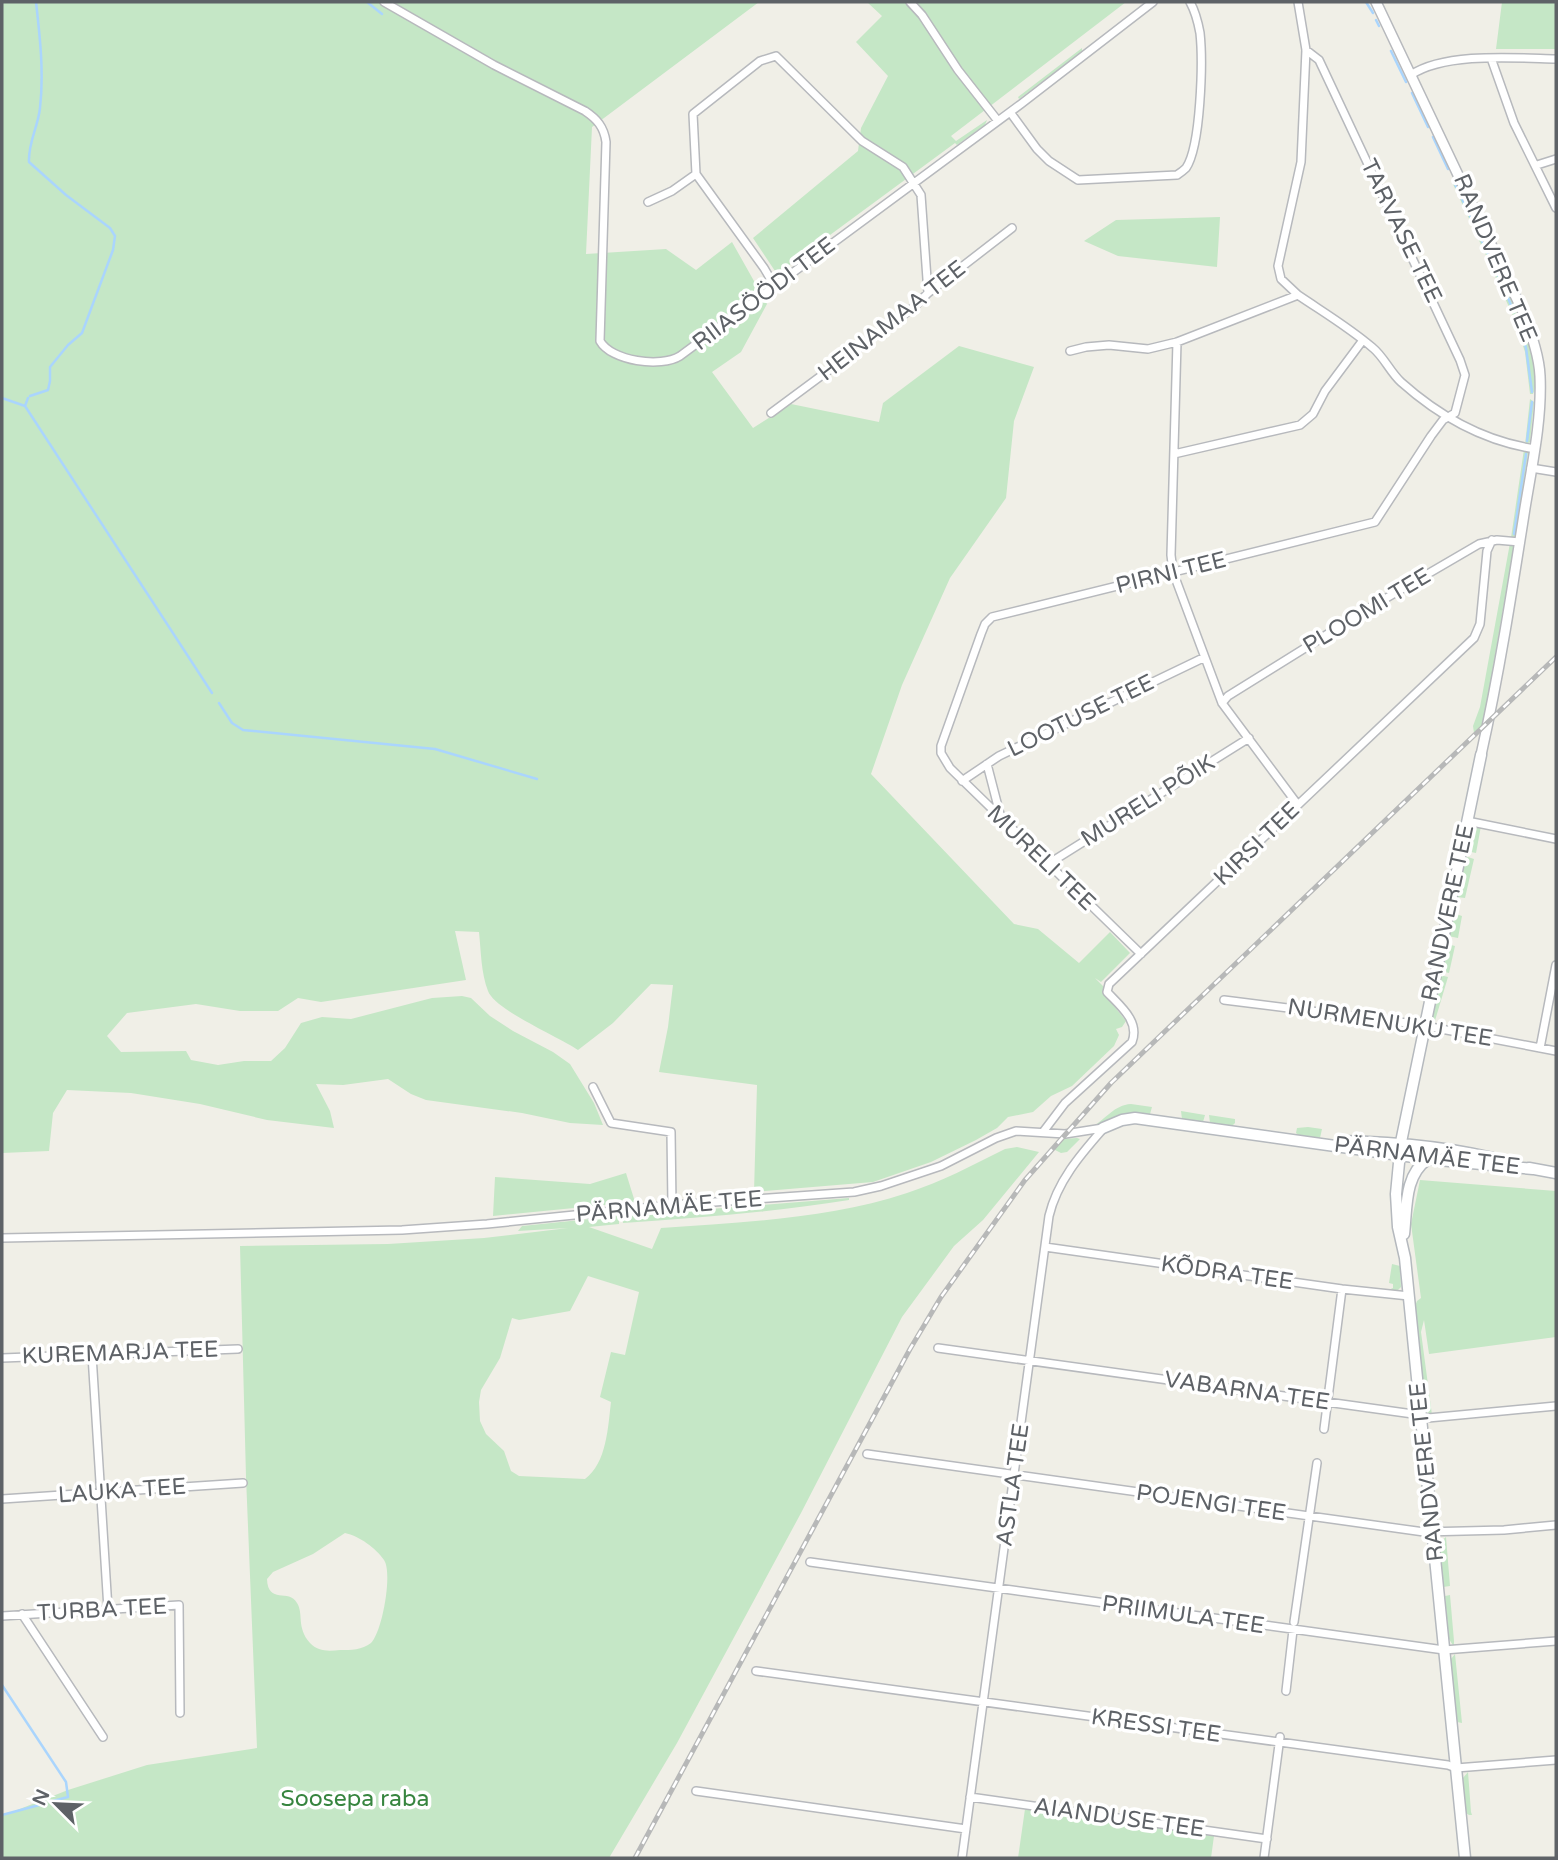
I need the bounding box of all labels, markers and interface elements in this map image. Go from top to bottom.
street label: TARVASE TEE [1354,155,1448,307]
street label: RANDVERE TEE [1447,170,1543,346]
street label: RIIASÖÖDI TEE [687,231,841,357]
street label: HEINAMAA TEE [813,255,971,387]
street label: PIRNI TEE [1113,546,1229,600]
street label: PLOOMI TEE [1298,562,1436,660]
street label: LOOTUSE TEE [1003,668,1159,764]
street label: MURELI PÕIK [1076,749,1220,853]
street label: KIRSI TEE [1208,796,1306,892]
street label: MURELI TEE [981,799,1101,917]
street label: RANDVERE TEE [1416,822,1480,1004]
street label: NURMENUKU TEE [1285,993,1495,1053]
street label: PÄRNAMÄE TEE [1332,1131,1522,1181]
street label: PÄRNAMÄE TEE [575,1185,763,1229]
street label: KÕDRA TEE [1159,1250,1295,1296]
street label: KUREMARJA TEE [21,1336,219,1370]
street label: VABARNA TEE [1163,1366,1331,1416]
street label: RANDVERE TEE [1404,1381,1450,1563]
street label: ASTLA TEE [991,1422,1035,1548]
street label: LAUKA TEE [57,1473,187,1509]
street label: POJENGI TEE [1134,1479,1288,1527]
street label: PRIIMULA TEE [1100,1590,1266,1640]
street label: TURBA TEE [36,1593,168,1627]
street label: KRESSI TEE [1089,1703,1223,1749]
north arrow [21,1769,91,1839]
park label: Soosepa raba [281,1785,429,1813]
text: N [28,1786,55,1809]
street label: AIANDUSE TEE [1032,1792,1206,1844]

